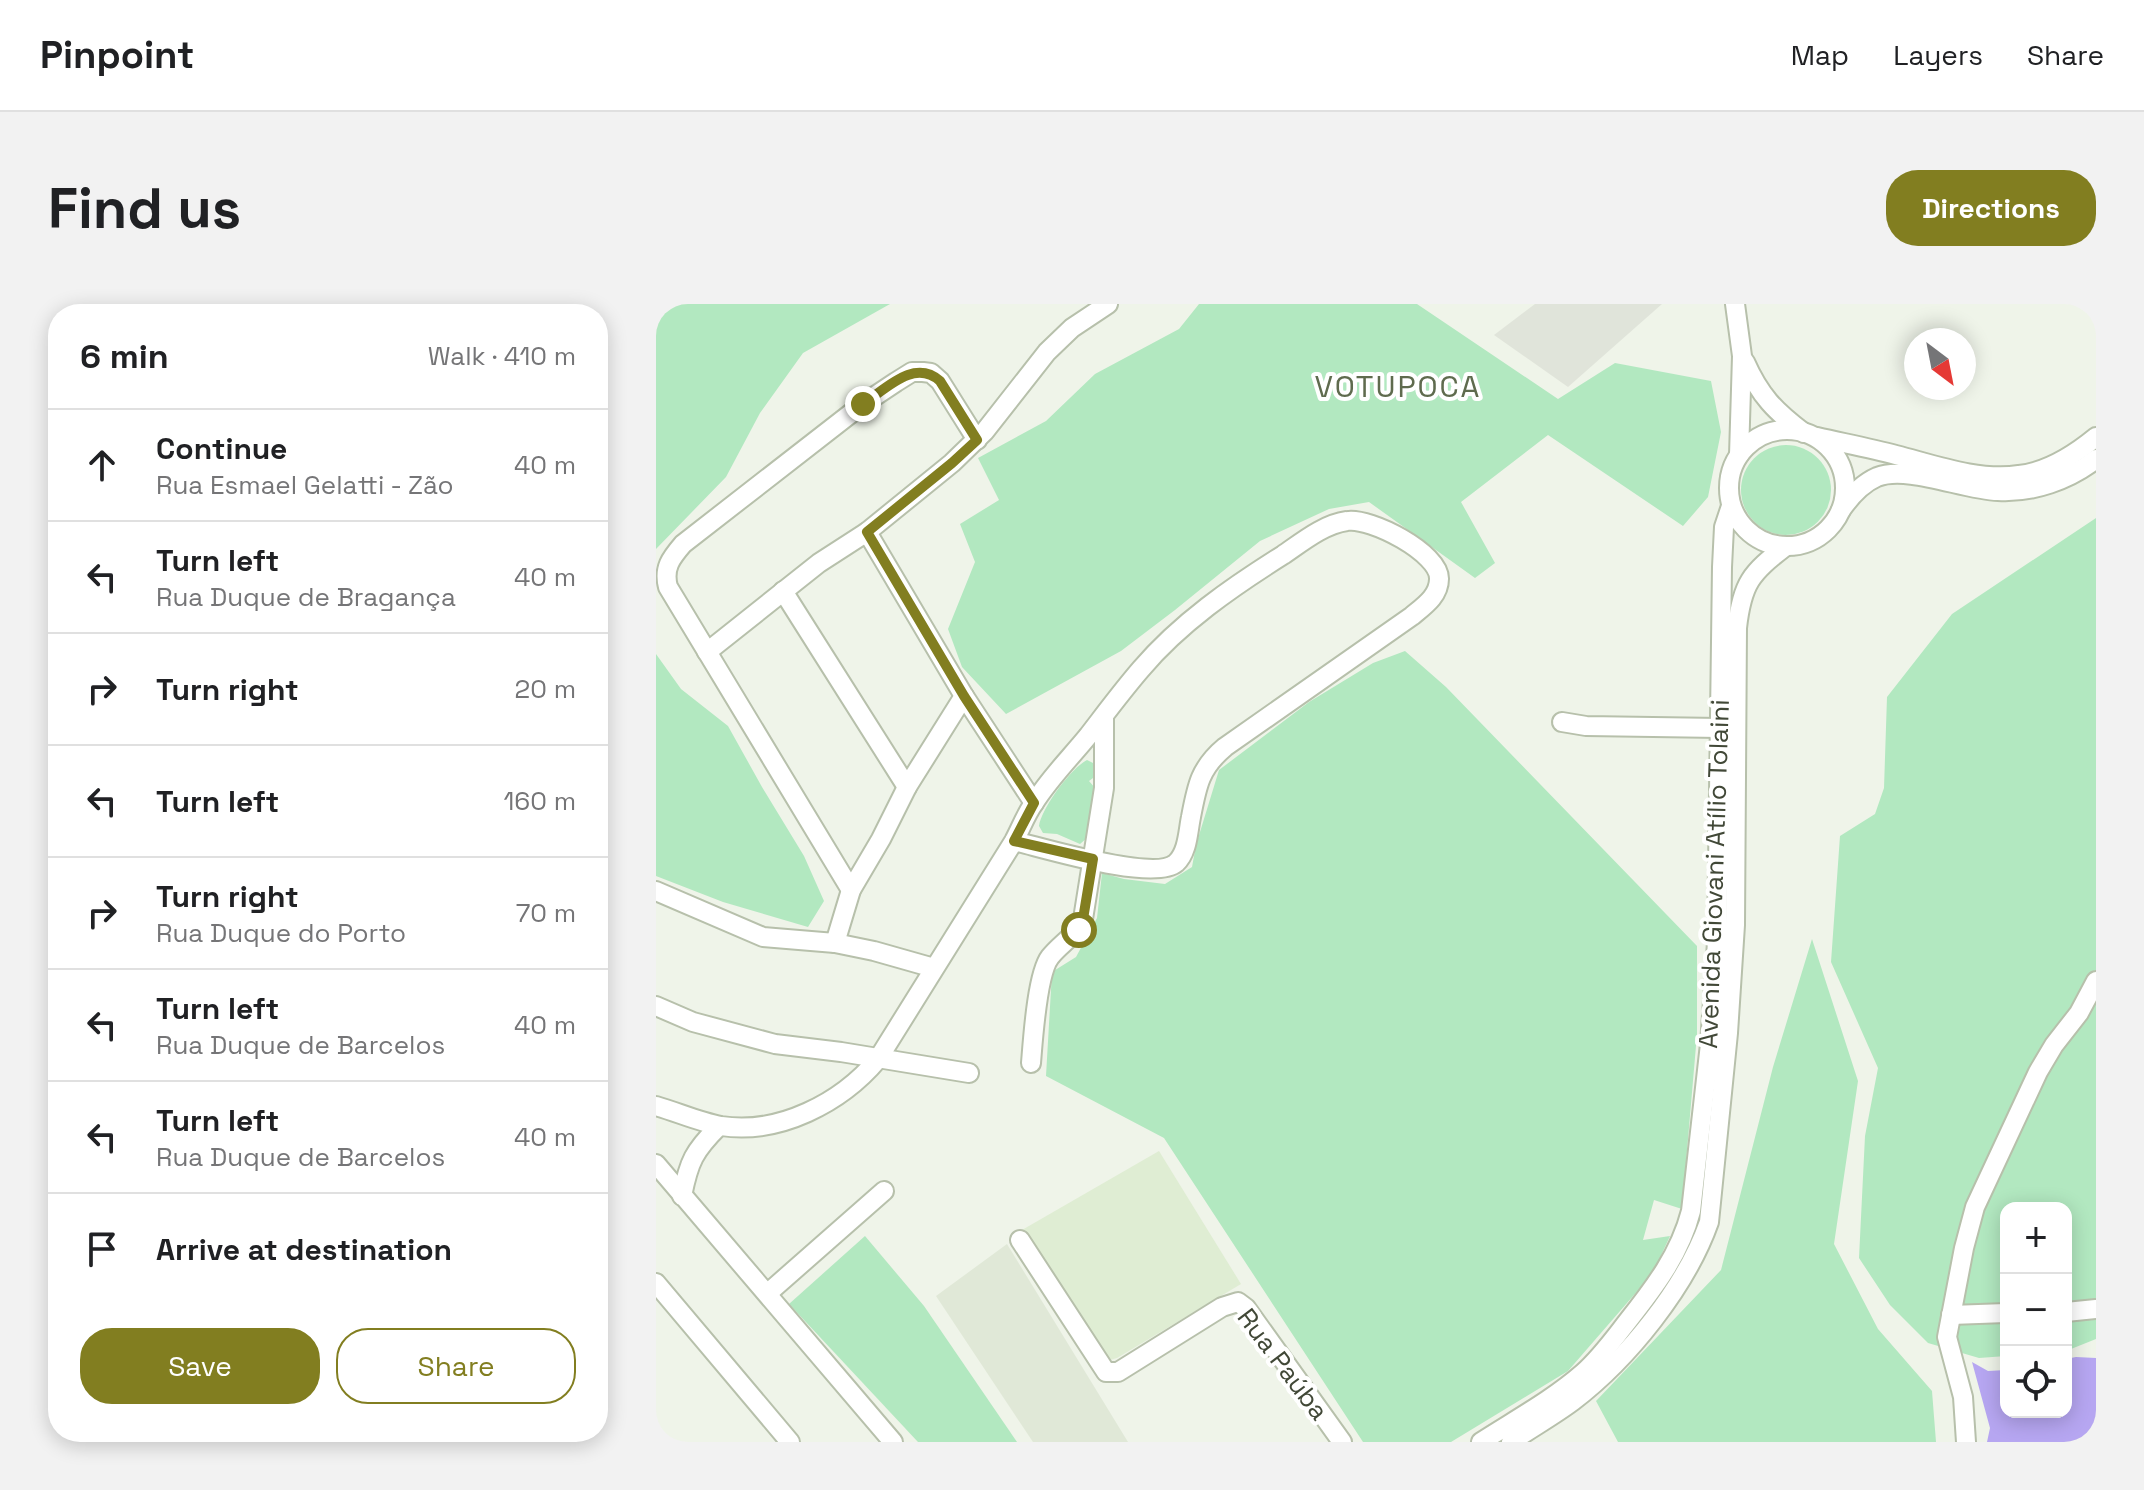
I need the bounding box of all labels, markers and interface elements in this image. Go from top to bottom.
text: Pinpoint [40,31,194,79]
text: Map [1791,37,1849,73]
text: Layers [1893,37,1983,73]
text: Share [2027,37,2104,73]
button: Directions [1886,170,2096,246]
text: Find us [48,173,241,244]
north arrow [1904,328,1976,400]
text: 6 min [80,335,169,378]
text: Walk · 410 m [428,339,576,373]
district label: VOTUPOCA [1315,367,1481,406]
route end [845,386,881,422]
text: Continue [156,429,287,468]
icon: ahead [80,443,124,487]
text: 40 m [514,448,576,482]
text: Rua Esmael Gelatti - Zão [156,468,454,502]
text: Turn left [156,541,279,580]
icon: left [80,555,124,599]
text: 40 m [514,560,576,594]
text: Rua Duque de Bragança [156,580,456,614]
icon: right [80,667,124,711]
text: Turn right [156,670,299,709]
text: 20 m [515,672,576,706]
street label: Avenida Giovani Atílio Tolaini [1691,699,1737,1049]
icon: left [80,779,124,823]
text: Turn left [156,782,279,821]
text: 160 m [504,784,576,818]
text: Turn right [156,877,299,916]
icon: right [80,891,124,935]
text: 70 m [516,896,576,930]
route start [1061,912,1097,948]
text: Rua Duque do Porto [156,916,406,950]
text: Turn left [156,989,279,1028]
icon: left [80,1003,124,1047]
text: 40 m [514,1008,576,1042]
text: Rua Duque de Barcelos [156,1028,445,1062]
text: Turn left [156,1101,279,1140]
icon: left [80,1115,124,1159]
text: 40 m [514,1120,576,1154]
text: Rua Duque de Barcelos [156,1140,445,1174]
map controls [2000,1202,2072,1418]
button: + [2000,1202,2072,1274]
icon: arrive [80,1227,124,1271]
text: Arrive at destination [156,1230,452,1269]
button: − [2000,1274,2072,1346]
street label: Rua Paúba [1230,1301,1336,1427]
button: Save [80,1328,320,1404]
button: Share [336,1328,576,1404]
button: locate [2000,1346,2072,1418]

